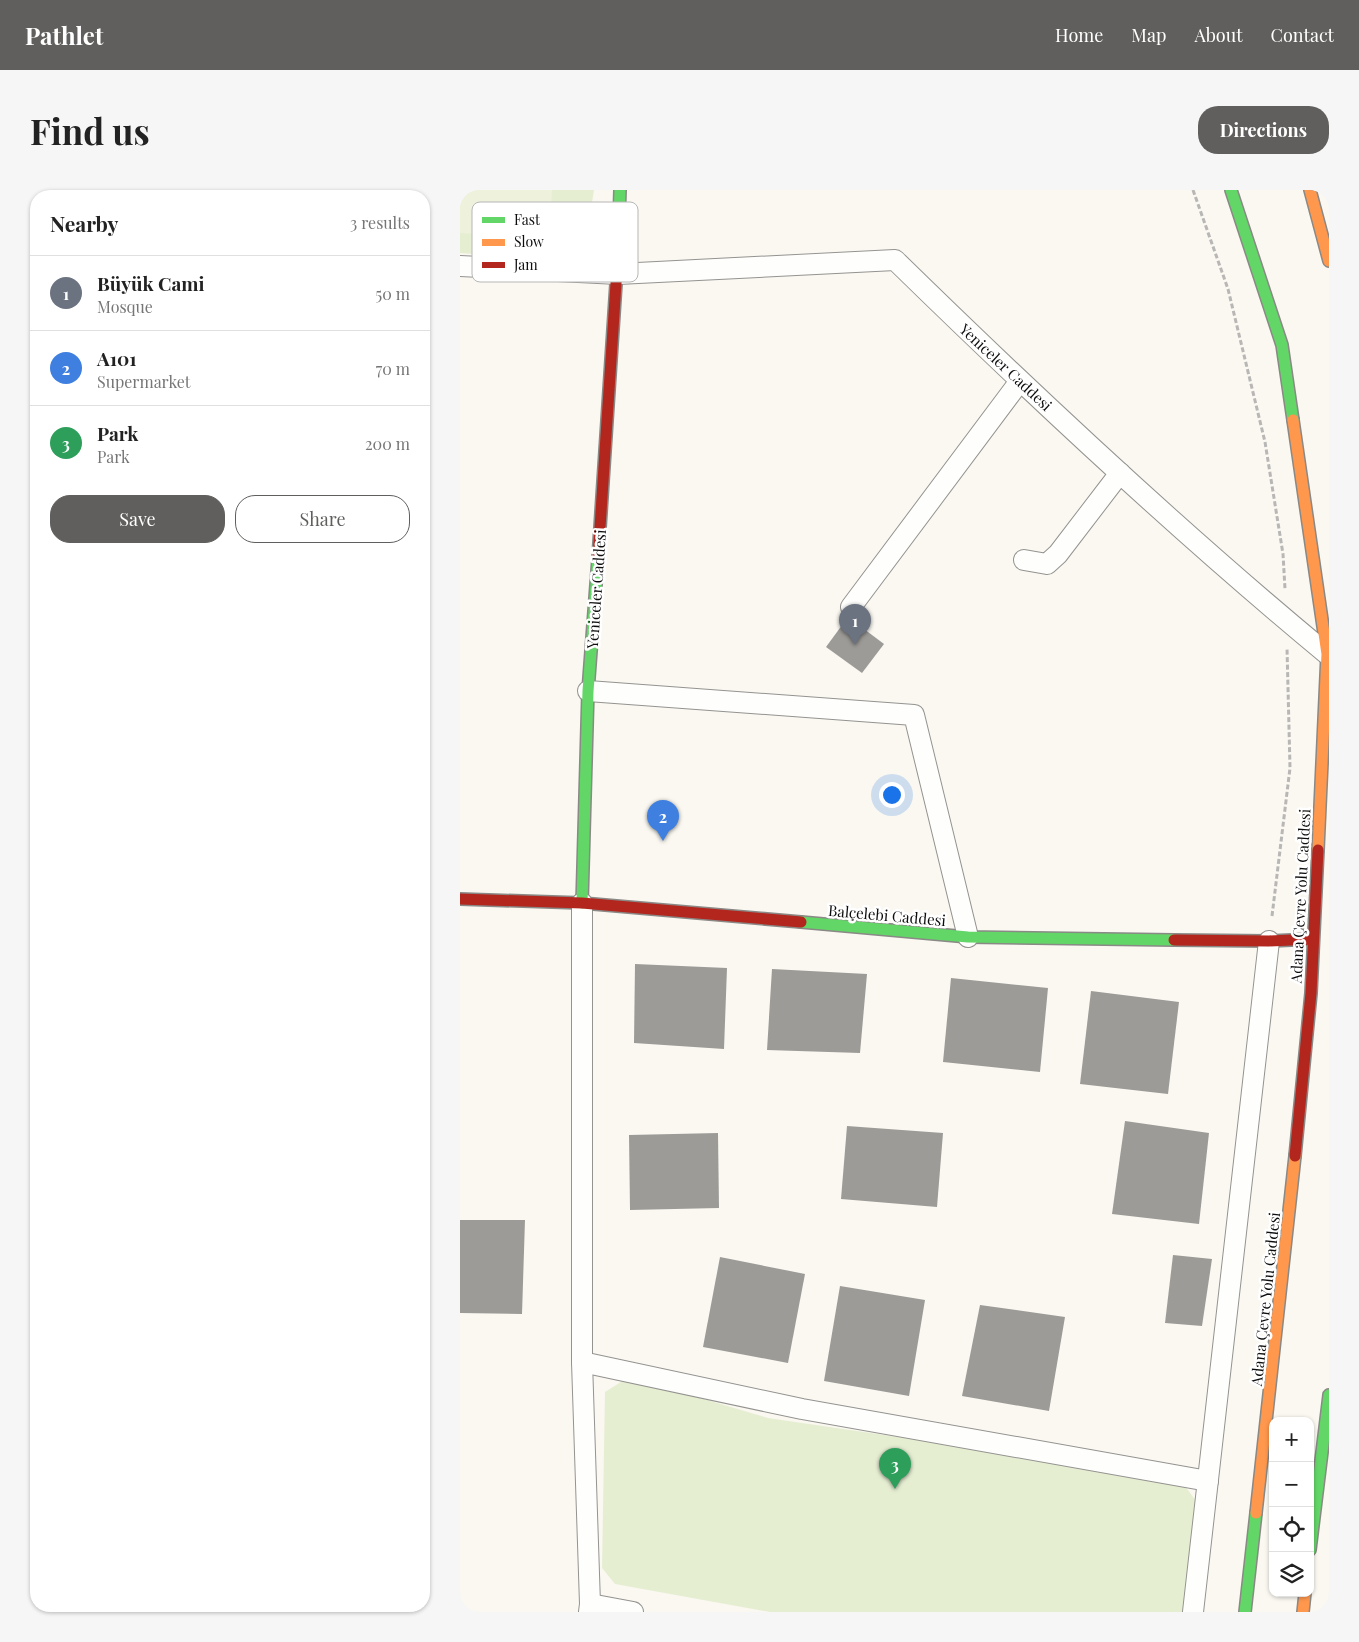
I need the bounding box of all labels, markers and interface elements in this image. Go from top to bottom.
text: Pathlet [25,19,103,51]
text: Home [1055,23,1103,47]
text: Map [1131,23,1166,47]
text: About [1194,23,1243,47]
text: Contact [1271,23,1334,47]
button: Directions [1198,106,1329,154]
text: Find us [30,107,150,154]
legend [472,202,638,282]
text: Nearby [50,209,119,237]
text: Fast [514,210,541,229]
text: 3 results [350,212,410,233]
text: Slow [514,232,544,251]
text: Jam [513,255,538,274]
text: Büyük Cami [97,270,204,296]
text: 1 [63,283,69,304]
text: 50 m [376,283,410,304]
text: Mosque [97,296,153,317]
street label: Yeniceler Caddesi [955,318,1057,415]
text: A101 [97,345,136,371]
text: 2 [62,358,70,379]
text: 70 m [376,358,410,379]
text: Supermarket [97,371,191,392]
text: Park [97,420,138,446]
text: 3 [62,433,70,454]
text: 200 m [365,433,410,454]
text: Park [97,446,130,467]
button: Save [50,495,225,543]
button: Share [235,495,410,543]
street label: Yeniceler Caddesi [582,528,610,650]
pin: 1 [839,604,871,645]
your location [879,782,905,808]
pin: 2 [647,800,679,841]
street label: Adana Çevre Yolu Caddesi [1285,808,1315,985]
street label: Balçelebi Caddesi [827,900,947,930]
street label: Adana Çevre Yolu Caddesi [1246,1211,1284,1388]
map controls [1269,1417,1314,1597]
button: + [1269,1417,1314,1462]
pin: 3 [879,1448,911,1489]
button: − [1269,1462,1314,1507]
button: locate [1269,1507,1314,1552]
button: layers [1269,1552,1314,1597]

